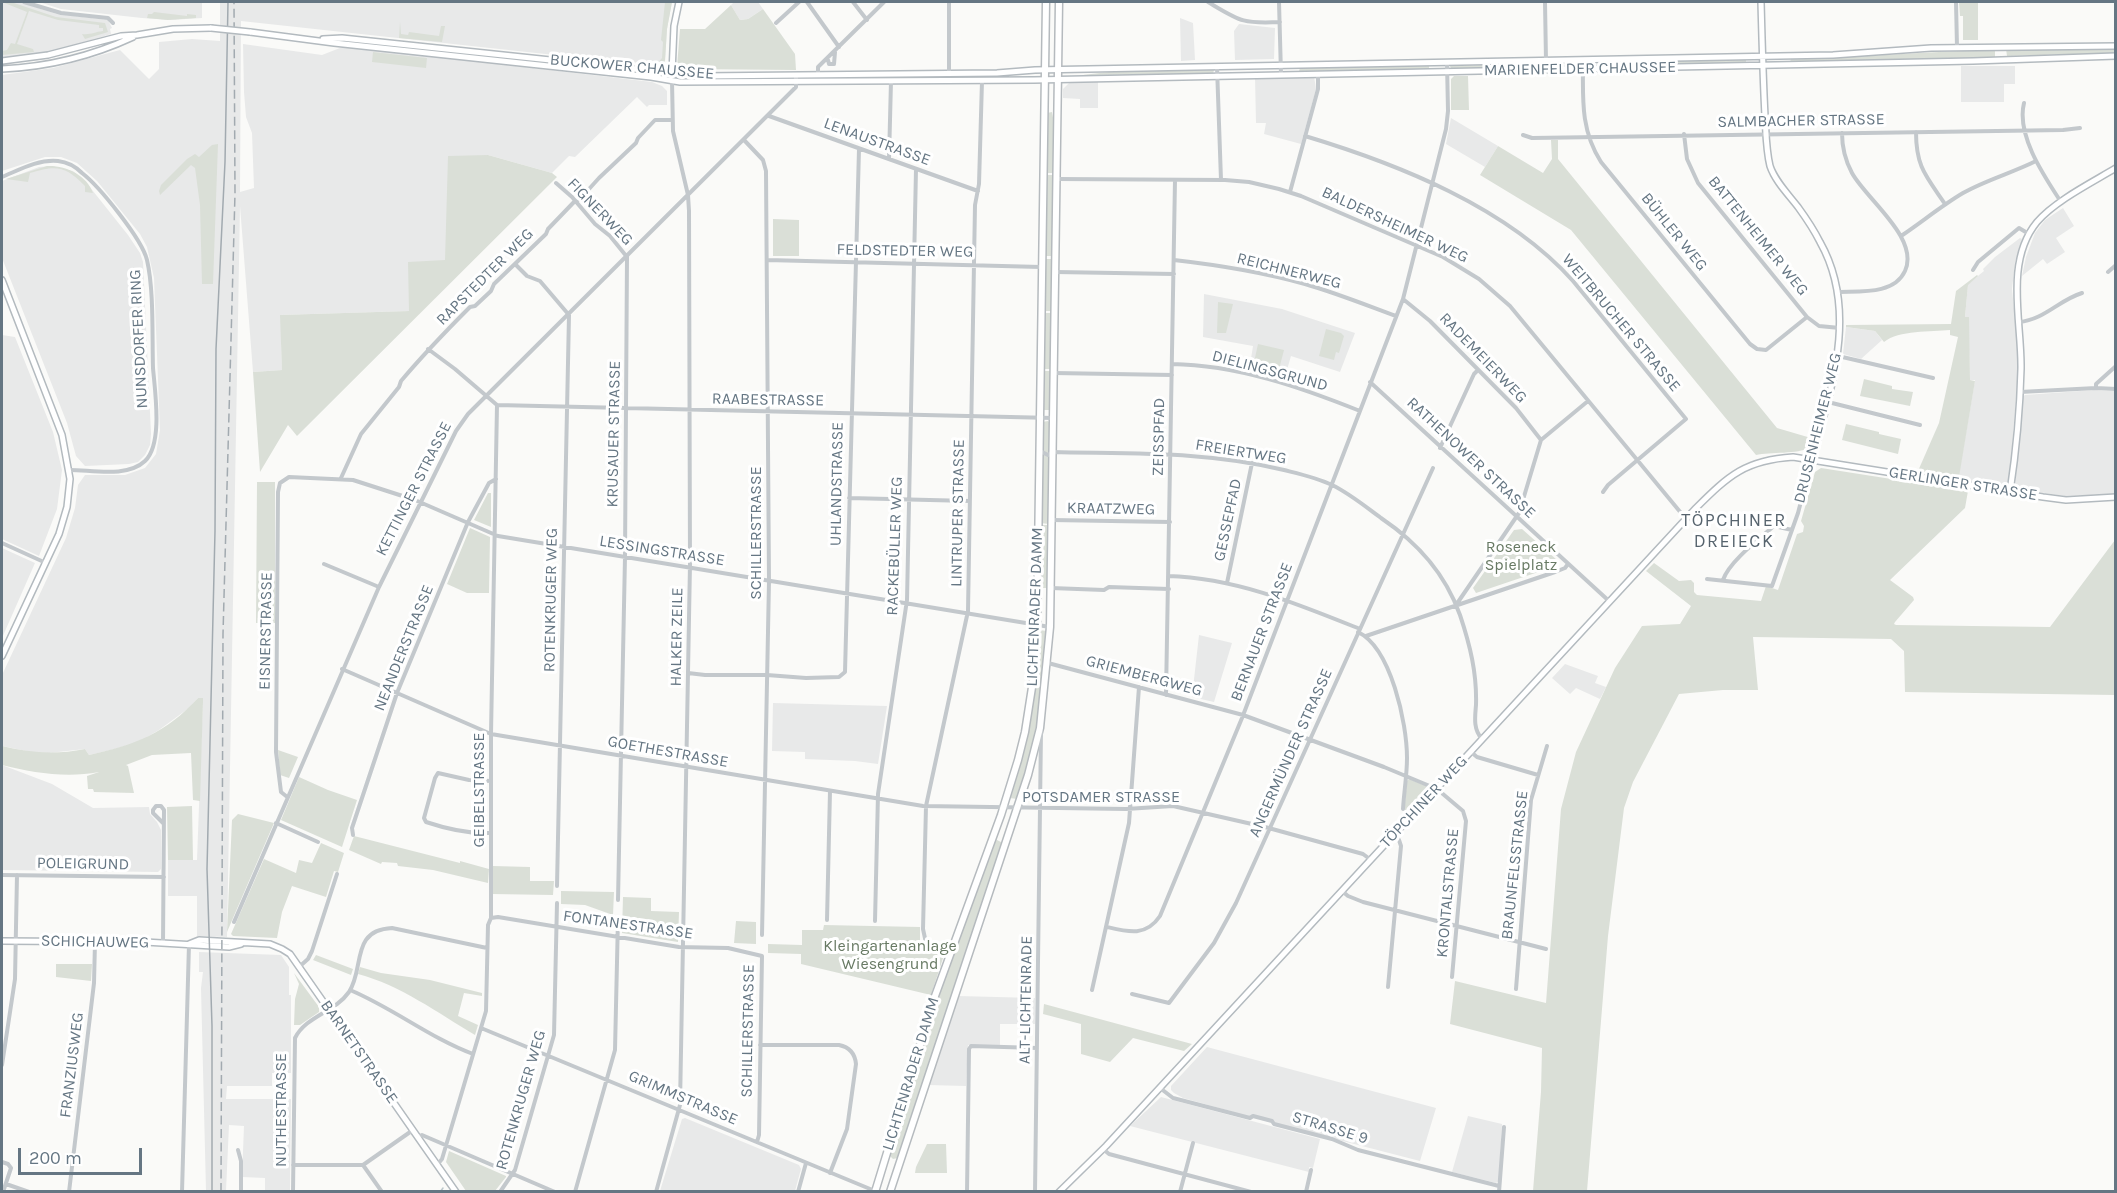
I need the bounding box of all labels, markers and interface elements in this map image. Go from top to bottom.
street label: BUCKOWER CHAUSSEE [549,50,715,84]
street label: MARIENFELDER CHAUSSEE [1484,58,1676,80]
street label: SALMBACHER STRASSE [1717,110,1885,132]
street label: LENAUSTRASSE [821,114,933,170]
street label: BATTENHEIMER WEG [1704,172,1812,300]
street label: FIGNERWEG [563,174,637,250]
street label: BALDERSHEIMER WEG [1319,183,1471,267]
street label: BÜHLER WEG [1637,189,1711,275]
street label: RAPSTEDTER WEG [433,225,537,329]
street label: FELDSTEDTER WEG [836,240,974,262]
street label: REICHNERWEG [1235,249,1343,293]
street label: WEITBRUCHER STRASSE [1558,250,1684,396]
street label: NUNSDORFER RING [126,269,152,409]
street label: RADEMEIERWEG [1435,309,1531,407]
street label: DIELINGSGRUND [1210,346,1330,396]
street label: DRUSENHEIMER WEG [1790,351,1846,505]
street label: KRUSAUER STRASSE [603,360,625,508]
street label: RAABESTRASSE [712,389,824,411]
street label: RATHENOWER STRASSE [1403,393,1539,523]
street label: ZEISSPFAD [1149,398,1169,476]
street label: KETTINGER STRASSE [372,419,456,559]
street label: UHLANDSTRASSE [826,422,848,546]
street label: FREIERTWEG [1194,435,1288,469]
street label: LINTRUPER STRASSE [947,439,969,587]
street label: GERLINGER STRASSE [1887,463,2039,505]
street label: SCHILLERSTRASSE [746,466,766,600]
street label: RACKEBÜLLER WEG [883,476,907,616]
street label: GESSEPFAD [1210,477,1246,563]
street label: KRAATZWEG [1067,499,1155,519]
district label: TÖPCHINER DREIECK [1681,510,1787,552]
street label: LICHTENRADER DAMM [1023,527,1047,687]
street label: ROTENKRUGER WEG [540,528,562,672]
street label: LESSINGSTRASSE [598,532,726,570]
park label: Roseneck Spielplatz [1485,537,1557,575]
street label: BERNAUER STRASSE [1227,560,1297,704]
street label: EISNERSTRASSE [255,572,277,690]
street label: NEANDERSTRASSE [370,582,438,714]
street label: HALKER ZEILE [667,587,687,687]
street label: GRIEMBERGWEG [1084,651,1204,701]
street label: ANGERMÜNDER STRASSE [1245,666,1337,840]
street label: GEIBELSTRASSE [469,732,489,848]
street label: GOETHESTRASSE [606,732,730,772]
street label: TÖPCHINER WEG [1376,752,1472,852]
street label: POTSDAMER STRASSE [1022,787,1180,807]
street label: BRAUNFELSSTRASSE [1498,789,1532,941]
street label: KRONTALSTRASSE [1433,827,1463,959]
street label: POLEIGRUND [37,854,129,874]
street label: FONTANESTRASSE [562,906,694,944]
street label: SCHICHAUWEG [41,931,149,953]
park label: Kleingartenanlage Wiesengrund [823,936,957,974]
street label: ALT-LICHTENRADE [1015,936,1037,1064]
street label: SCHILLERSTRASSE [737,964,759,1098]
street label: LICHTENRADER DAMM [879,995,943,1153]
street label: BARNETSTRASSE [316,997,402,1107]
street label: FRANZIUSWEG [56,1011,88,1119]
street label: ROTENKRUGER WEG [492,1028,550,1172]
street label: NUTHESTRASSE [271,1053,291,1167]
street label: GRIMMSTRASSE [626,1066,740,1130]
street label: STRASSE 9 [1290,1107,1370,1149]
scale bar [21,1136,146,1174]
text: 200 m [29,1147,82,1169]

